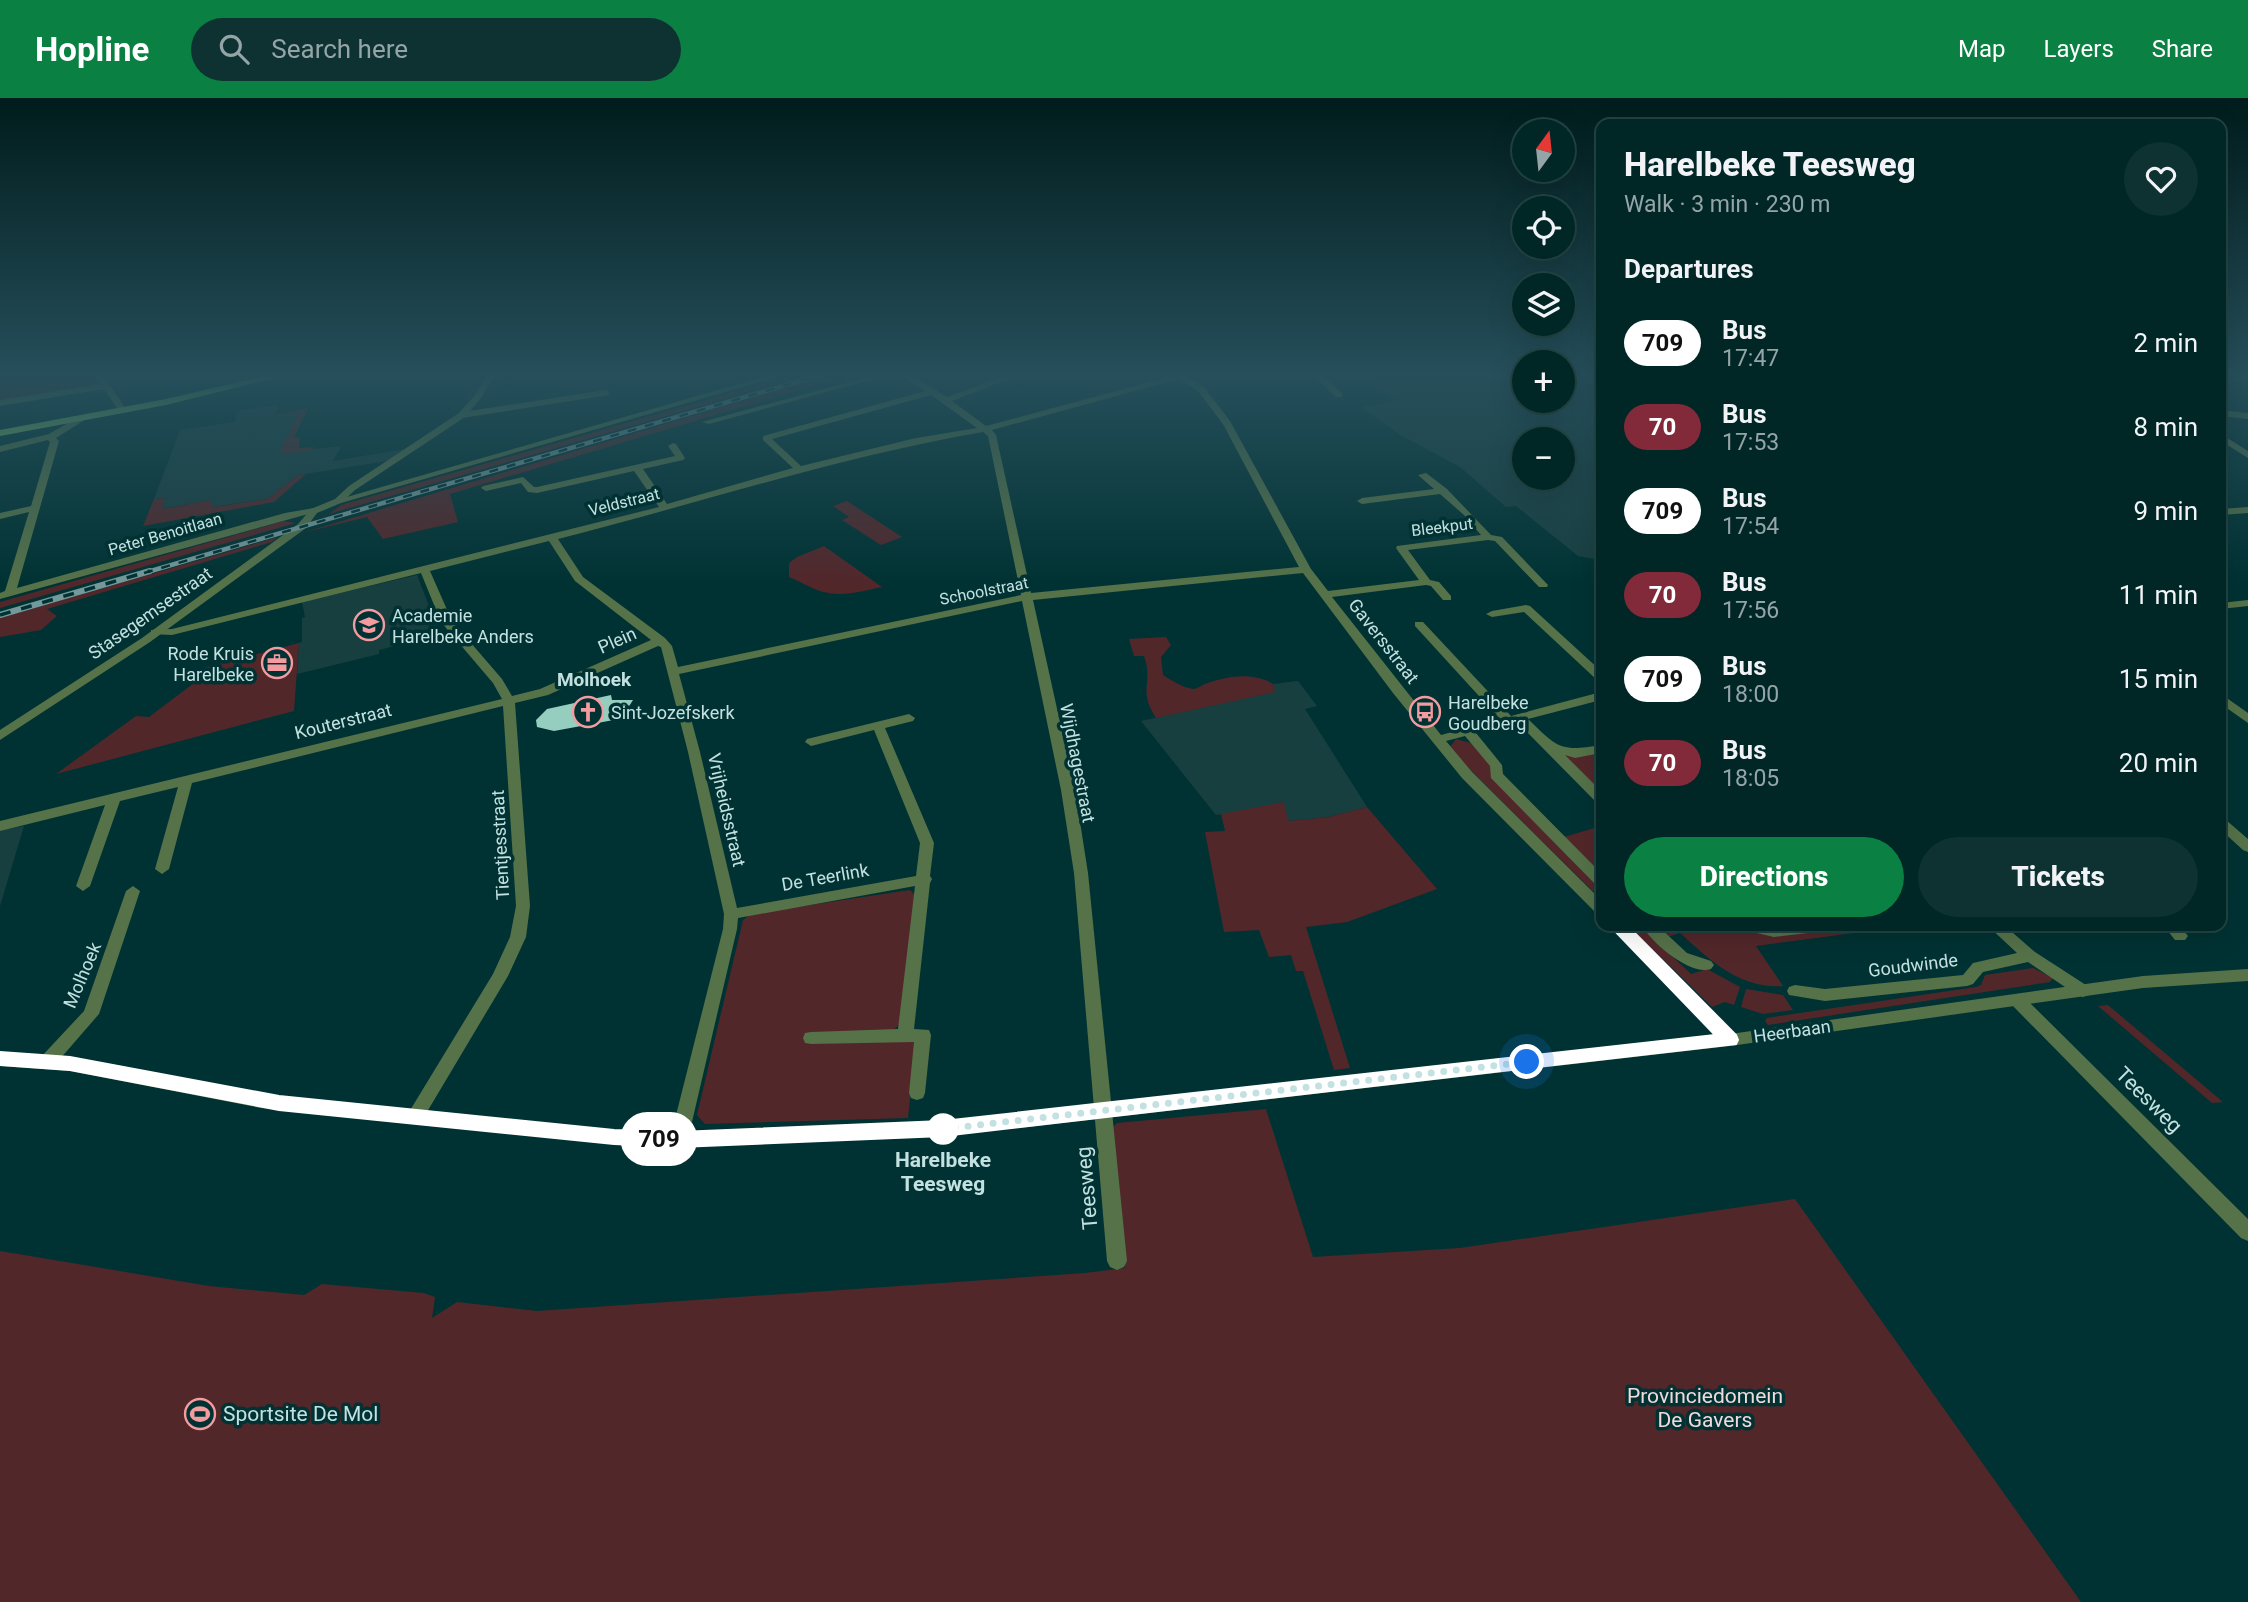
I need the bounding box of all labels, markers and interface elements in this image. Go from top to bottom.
search box [191,18,681,81]
text: Hopline [35,30,149,69]
icon: search [215,30,253,68]
text: Search here [271,34,408,64]
text: Map [1958,35,2006,63]
text: Layers [2044,35,2114,63]
text: Share [2152,35,2213,63]
north arrow [1512,119,1575,182]
map controls [1512,119,1575,490]
button: heart [2124,142,2198,216]
text: Harelbeke Teesweg [1624,145,1916,184]
text: Walk · 3 min · 230 m [1624,191,1830,218]
button: locate [1512,196,1575,259]
text: Departures [1624,254,1754,284]
button: layers [1512,273,1575,336]
text: Bus [1722,315,1767,345]
text: 2 min [2133,328,2198,358]
text: 709 [1642,329,1683,357]
text: 17:47 [1722,345,1779,372]
button: + [1512,350,1575,413]
text: Bus [1722,399,1767,429]
text: 8 min [2133,412,2198,442]
text: 70 [1649,413,1676,441]
button: − [1512,427,1575,490]
text: 17:53 [1722,429,1779,456]
text: Bus [1722,483,1767,513]
street label: Veldstraat [587,484,661,520]
text: 9 min [2133,496,2198,526]
text: 709 [1642,497,1683,525]
street label: Peter Benoitlaan [106,509,224,559]
text: 17:54 [1722,513,1779,540]
street label: Bleekput [1410,514,1474,540]
street label: Stasegemsestraat [84,563,216,663]
text: Bus [1722,567,1767,597]
street label: Schoolstraat [938,573,1030,609]
text: 11 min [2119,580,2198,610]
text: 70 [1649,581,1676,609]
street label: Gaversstraat [1344,594,1424,688]
text: 17:56 [1722,597,1779,624]
place label: Academie Harelbeke Anders [392,605,534,647]
school or university icon: Academie Harelbeke Anders [352,608,386,642]
street label: Plein [595,622,639,658]
place label: Rode Kruis Harelbeke [167,643,254,685]
office icon: Rode Kruis Harelbeke [260,646,294,680]
text: Bus [1722,651,1767,681]
text: 15 min [2119,664,2198,694]
text: 709 [1642,665,1683,693]
district label: Molhoek [557,668,632,691]
text: 18:00 [1722,681,1779,708]
place label: Harelbeke Goudberg [1448,692,1529,734]
church icon: Sint-Jozefskerk [571,695,605,729]
bus stop icon: Harelbeke Goudberg [1408,695,1442,729]
street label: Kouterstraat [292,699,394,743]
place label: Sint-Jozefskerk [611,702,735,723]
street label: Wijdhagestraat [1056,702,1100,824]
text: Bus [1722,735,1767,765]
text: 20 min [2119,748,2198,778]
text: 70 [1649,749,1676,777]
street label: Vrijheidsstraat [704,751,750,869]
text: 18:05 [1722,765,1779,792]
street label: Tientjesstraat [487,789,513,900]
button: Directions [1624,837,1904,917]
button: Tickets [1918,837,2198,917]
street label: De Teerlink [780,859,871,895]
street label: Molhoek [59,938,106,1011]
street label: Goudwinde [1867,949,1959,981]
street label: Heerbaan [1752,1015,1832,1047]
your location [1509,1044,1544,1079]
street label: Teesweg [2111,1062,2187,1138]
marker: Harelbeke Teesweg [928,1114,958,1144]
line badge: 709 [619,1116,699,1162]
text: 709 [638,1125,680,1153]
street label: Teesweg [1071,1145,1103,1231]
place label: Harelbeke Teesweg [895,1148,991,1196]
park label: Provinciedomein De Gavers [1627,1384,1783,1432]
sports icon: Sportsite De Mol [183,1397,217,1431]
place label: Sportsite De Mol [223,1402,378,1426]

